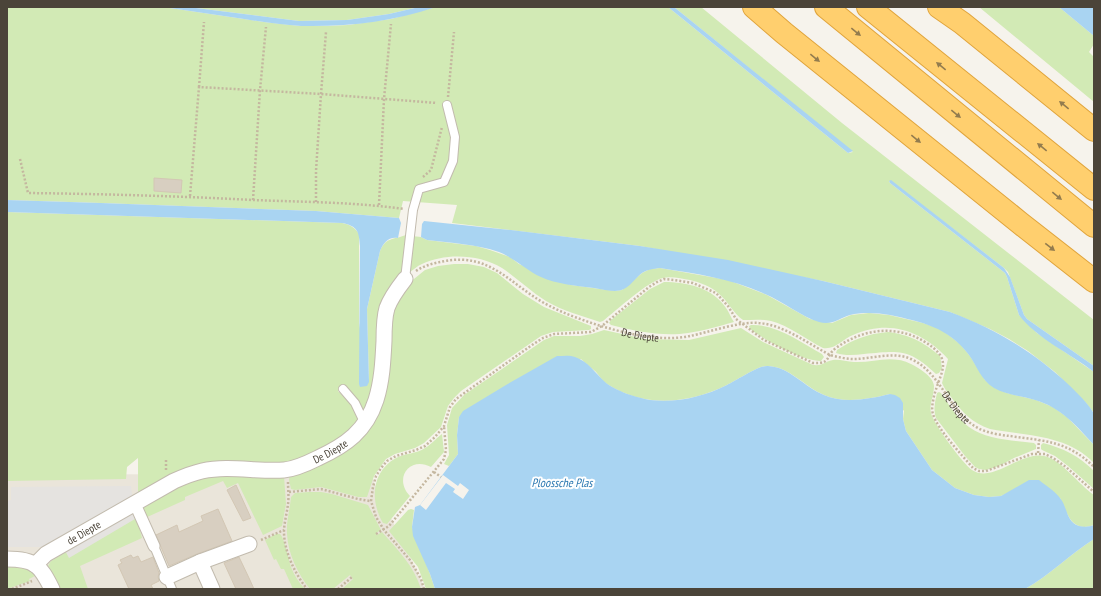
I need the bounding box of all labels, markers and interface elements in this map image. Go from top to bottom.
one-way arrow [850,27,861,36]
one-way arrow [809,53,820,62]
one-way arrow [935,61,946,70]
one-way arrow [1058,101,1069,109]
one-way arrow [951,110,962,119]
one-way arrow [910,135,921,144]
one-way arrow [1036,143,1047,152]
one-way arrow [1052,192,1063,201]
one-way arrow [1045,243,1056,251]
street label: De Diepte [620,325,660,345]
street label: De Diepte [939,389,973,427]
street label: De Diepte [311,436,351,466]
water label: Ploossche Plas [532,475,594,490]
street label: de Diepte [64,517,104,548]

